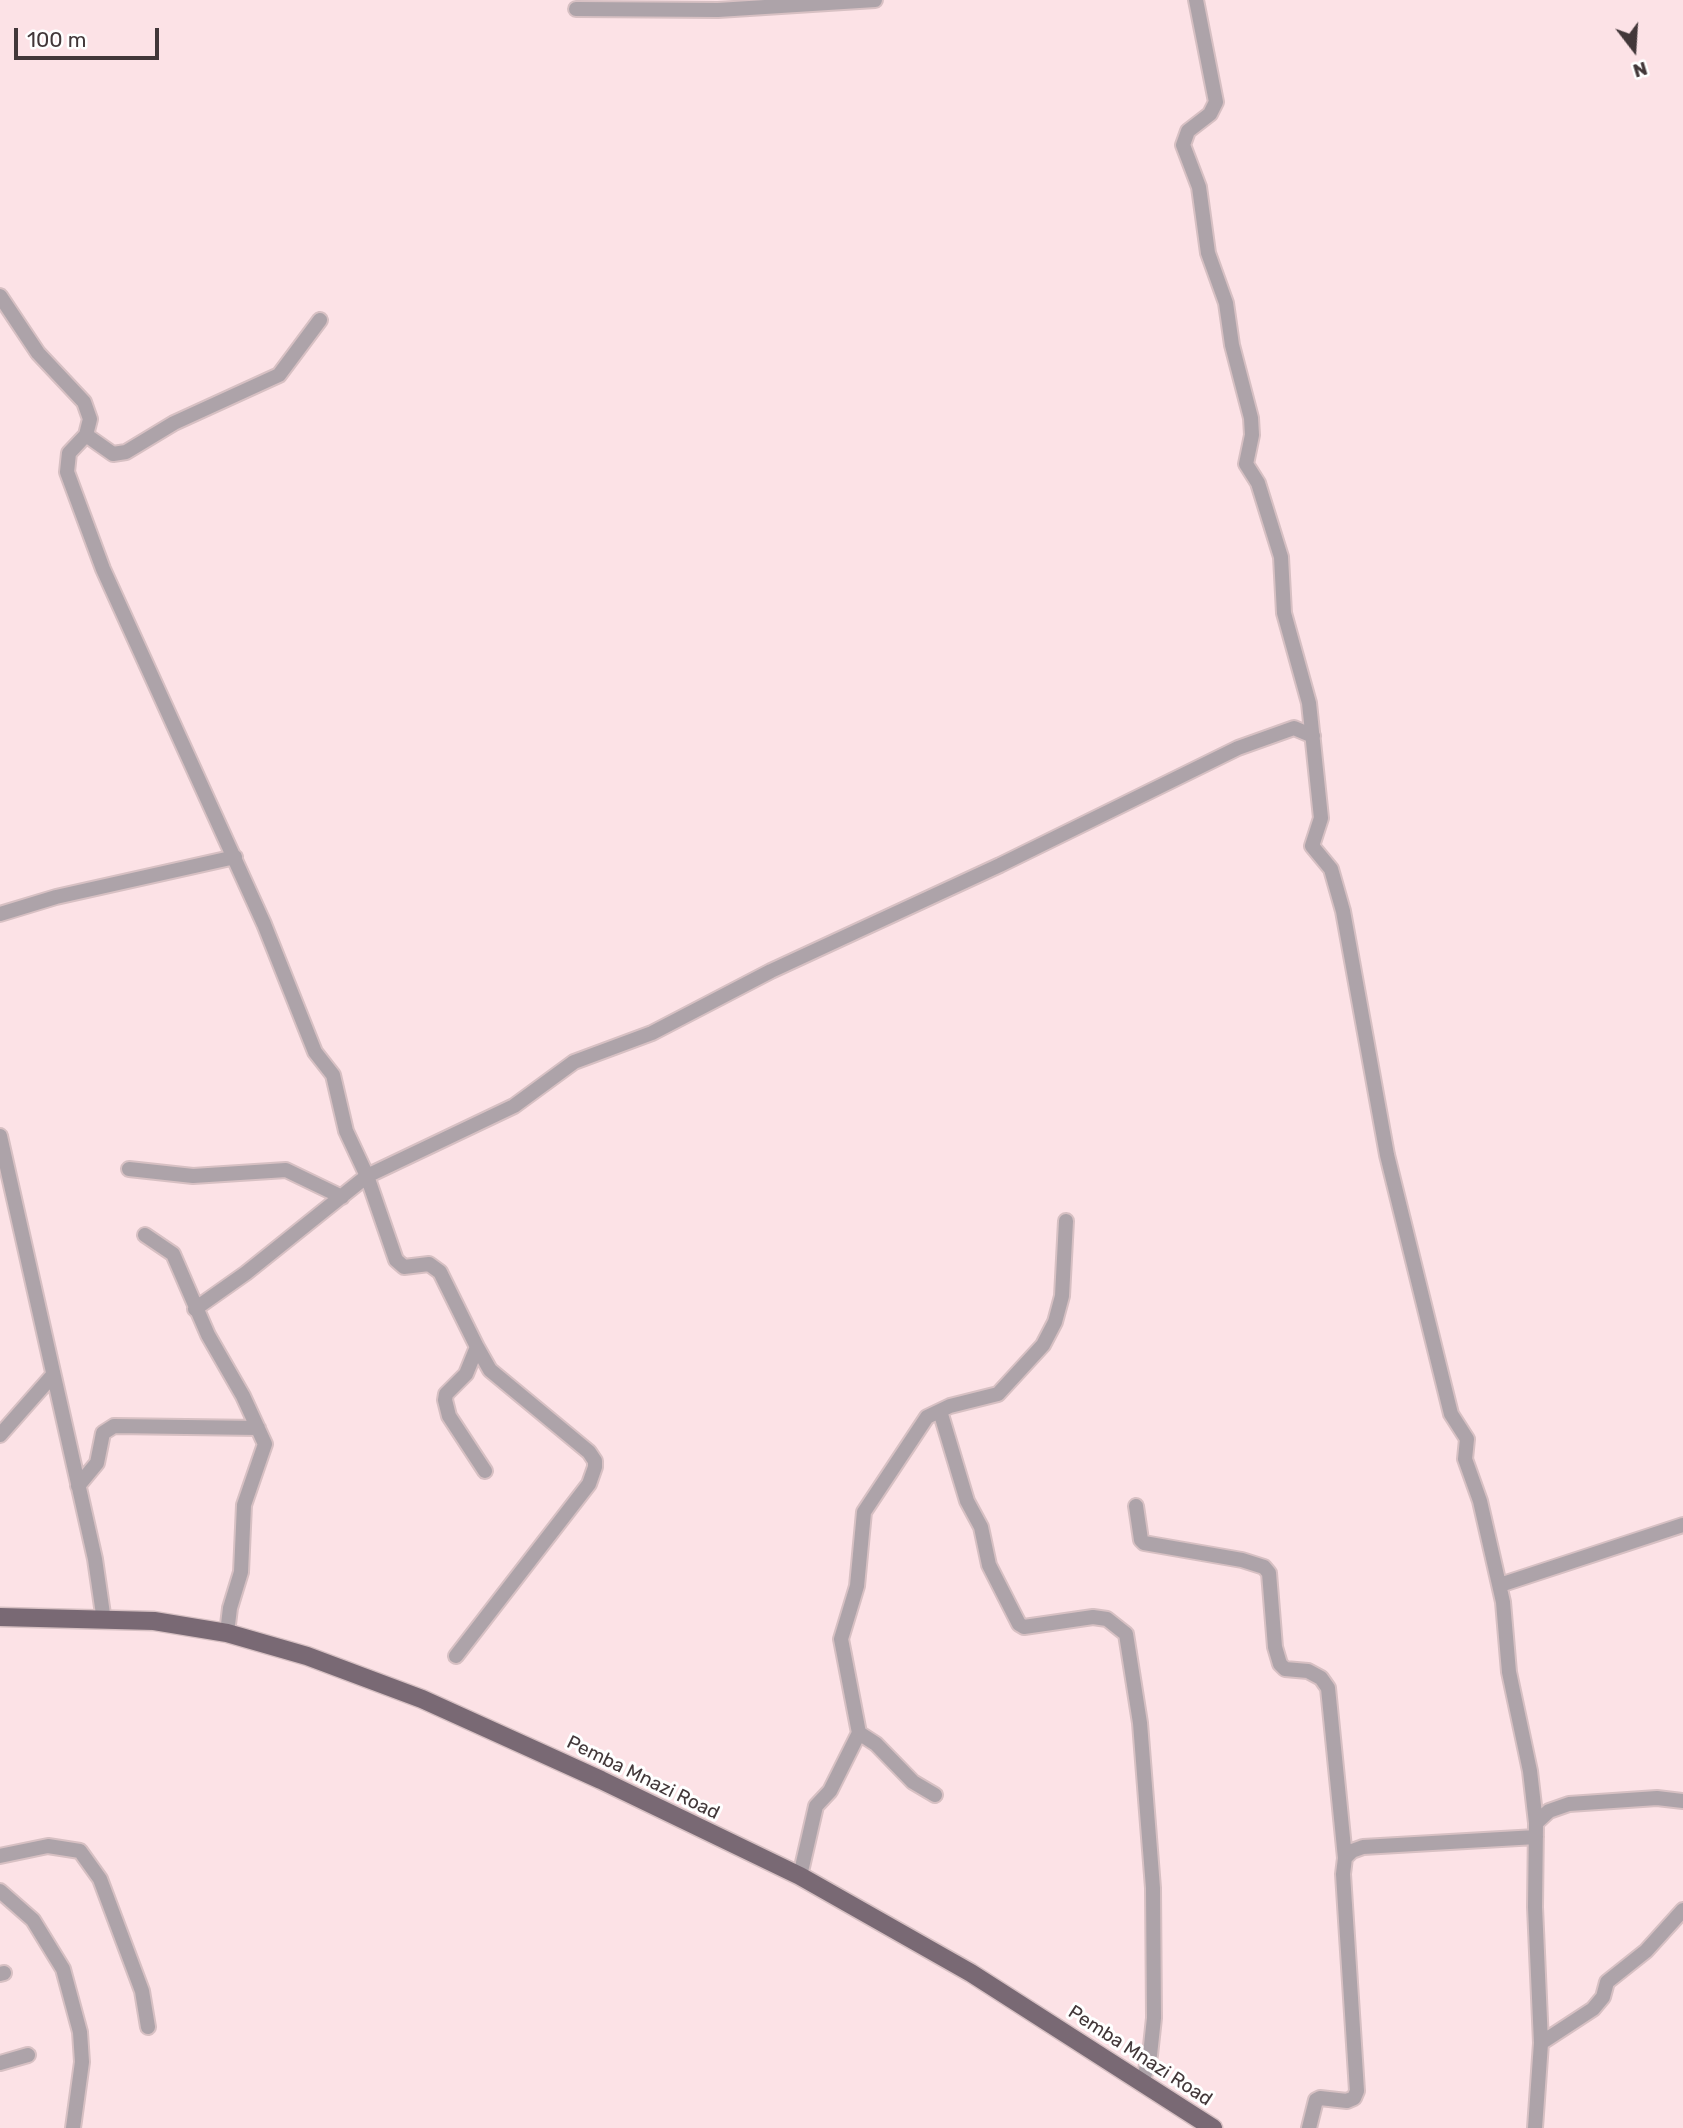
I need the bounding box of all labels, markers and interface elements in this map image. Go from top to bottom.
scale bar [18,14,163,58]
north arrow [1599,14,1669,84]
text: 100 m [27,27,86,52]
text: N [1630,57,1650,83]
street label: Pemba Mnazi Road [563,1731,723,1825]
street label: Pemba Mnazi Road [1064,2001,1216,2111]

